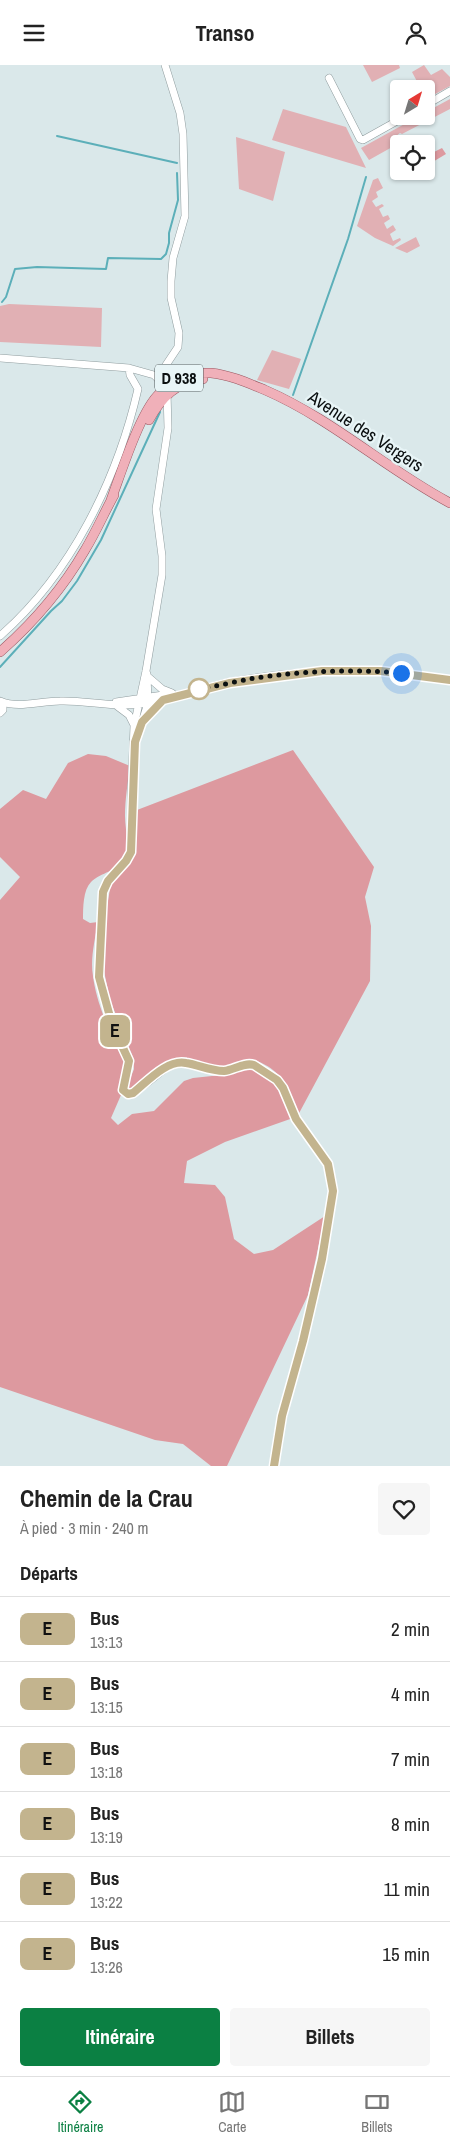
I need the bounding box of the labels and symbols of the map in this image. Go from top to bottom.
north arrow [390,80,435,125]
road number: D 938 [155,365,203,391]
street label: Avenue des Vergers [303,384,428,478]
your location [389,661,414,686]
unlabelled marker [188,678,210,700]
line badge: E [99,1015,131,1047]

